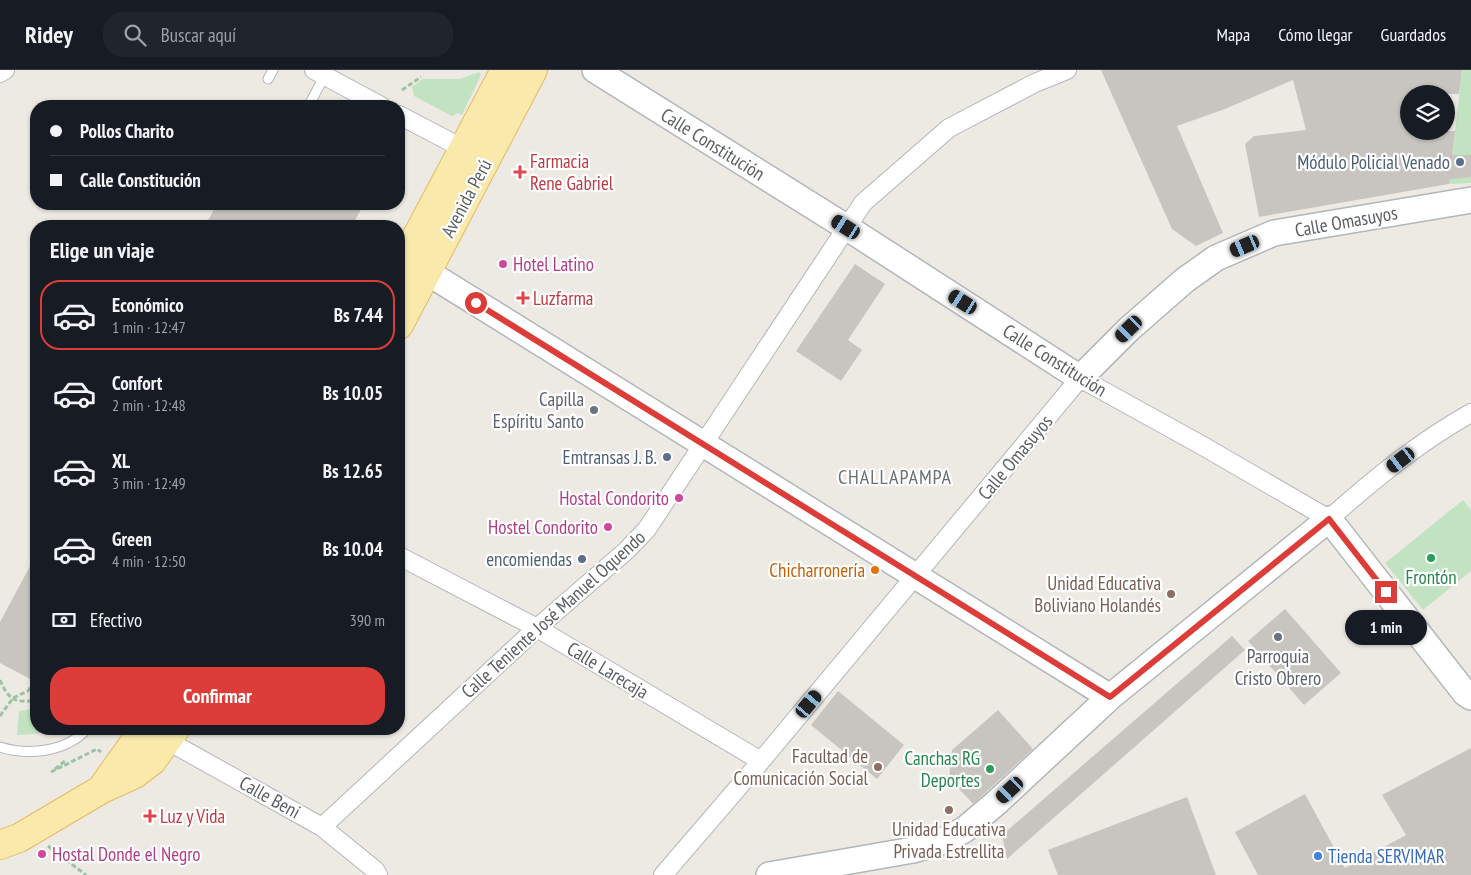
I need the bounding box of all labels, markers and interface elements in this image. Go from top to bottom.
search box [103,12,453,57]
text: Ridey [25,19,73,50]
icon: search [121,21,149,49]
text: Buscar aquí [161,23,236,47]
text: Mapa [1216,23,1250,46]
text: Cómo llegar [1278,23,1353,46]
text: Guardados [1381,23,1446,46]
map controls [1400,85,1455,140]
button: layers [1400,85,1455,140]
street label: Calle Constitución [657,103,769,185]
text: Pollos Charito [80,119,174,143]
place label: Farmacia Rene Gabriel [530,149,614,195]
place label: Módulo Policial Venado [1297,150,1450,174]
street label: Avenida Perú [435,155,497,241]
marker: Módulo Policial Venado [1454,156,1466,168]
marker: Farmacia Rene Gabriel [514,166,526,178]
text: Calle Constitución [80,168,201,192]
street label: Calle Omasuyos [1293,200,1399,242]
car [829,213,862,241]
car [1228,233,1261,259]
text: Elige un viaje [50,236,154,264]
place label: Hotel Latino [513,252,594,276]
marker: Hotel Latino [497,258,509,270]
place label: Luzfarma [533,286,593,310]
car [946,288,979,316]
route start [465,292,487,314]
marker: Luzfarma [517,292,529,304]
icon: car [52,293,97,338]
text: Económico [112,293,184,317]
text: Bs 7.44 [334,303,383,327]
car [1113,313,1144,345]
text: 1 min · 12:47 [112,317,186,337]
street label: Calle Constitución [999,319,1111,401]
icon: car [52,371,97,416]
text: Confort [112,371,162,395]
text: Bs 10.05 [323,381,383,405]
place label: Capilla Espíritu Santo [493,387,584,433]
text: 2 min · 12:48 [112,395,186,415]
marker: Capilla Espíritu Santo [588,404,600,416]
street label: Calle Omasuyos [972,410,1058,504]
place label: Emtransas J. B. [563,445,657,469]
car [1384,445,1417,475]
icon: car [52,449,97,494]
text: XL [112,449,130,473]
marker: Emtransas J. B. [661,451,673,463]
text: Bs 12.65 [323,459,383,483]
district label: CHALLAPAMPA [838,464,952,490]
text: 3 min · 12:49 [112,473,186,493]
place label: Hostal Condorito [559,486,669,510]
marker: Hostal Condorito [673,492,685,504]
place label: Hostel Condorito [488,515,598,539]
marker: Hostel Condorito [602,521,614,533]
street label: Calle Teniente José Manuel Oquendo [456,525,650,703]
icon: car [52,527,97,572]
text: Green [112,527,152,551]
text: Bs 10.04 [323,537,383,561]
place label: encomiendas [486,547,572,571]
text: 4 min · 12:50 [112,551,186,571]
marker: Frontón [1425,552,1437,564]
marker: encomiendas [576,553,588,565]
place label: Chicharronería [769,558,865,582]
marker: Chicharronería [869,564,881,576]
place label: Frontón [1405,565,1457,589]
place label: Unidad Educativa Boliviano Holandés [1034,571,1161,617]
route end [1375,581,1397,603]
marker: Unidad Educativa Boliviano Holandés [1165,588,1177,600]
icon: cash [50,606,78,634]
text: Efectivo [90,608,142,632]
text: 390 m [350,610,385,630]
callout: 1 min [1345,610,1427,644]
text: 1 min [1370,617,1402,637]
marker: Parroquia Cristo Obrero [1272,631,1284,643]
street label: Calle Larecaja [563,636,653,704]
place label: Parroquia Cristo Obrero [1235,644,1321,690]
button: Confirmar [50,667,385,725]
car [793,688,824,720]
place label: Facultad de Comunicación Social [733,744,869,790]
place label: Canchas RG Deportes [904,746,980,792]
marker: Facultad de Comunicación Social [872,761,884,773]
marker: Canchas RG Deportes [984,763,996,775]
street label: Calle Beni [235,770,305,824]
car [993,774,1026,806]
place label: Luz y Vida [160,804,225,828]
marker: Unidad Educativa Privada Estrellita [943,804,955,816]
marker: Luz y Vida [144,810,156,822]
place label: Unidad Educativa Privada Estrellita [892,817,1006,863]
place label: Hostal Donde el Negro [52,842,201,866]
place label: Tienda SERVIMAR [1328,844,1445,868]
marker: Hostal Donde el Negro [36,848,48,860]
marker: Tienda SERVIMAR [1312,850,1324,862]

